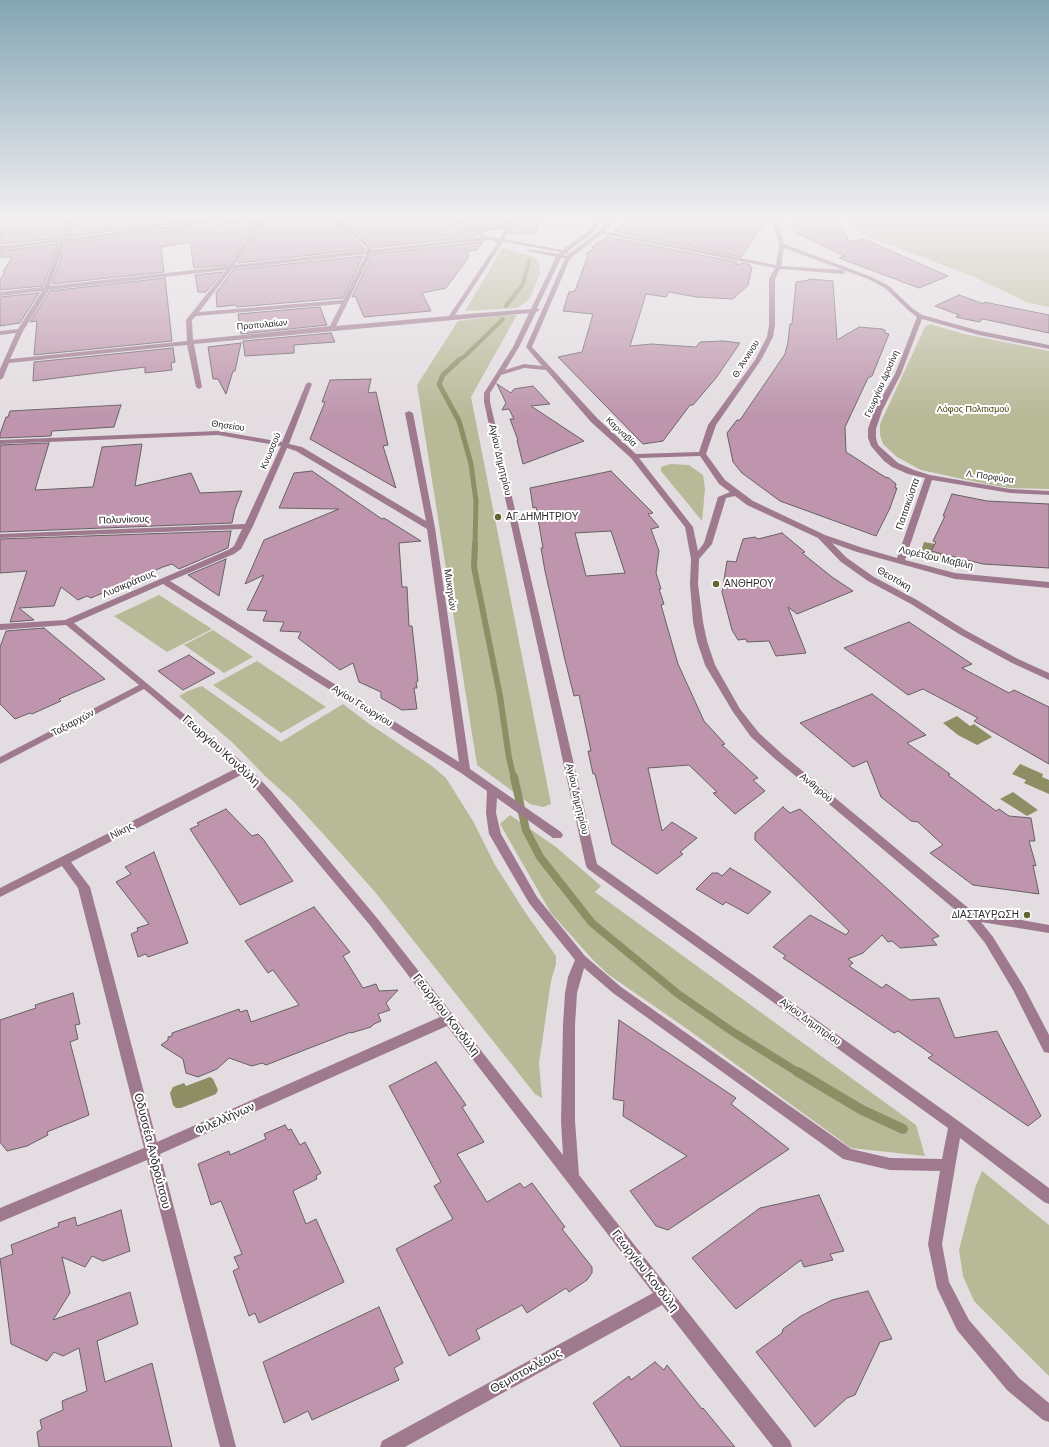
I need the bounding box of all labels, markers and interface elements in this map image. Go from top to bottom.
street label: Προπυλαίων [236,317,288,333]
street label: Θ. Άννινου [730,338,762,380]
street label: Γεωργίου Δροσίνη [862,349,902,419]
park label: Λόφος Πολιτισμού [937,404,1009,414]
street label: Καρναβία [603,415,639,449]
street label: Θησείου [211,418,245,434]
street label: Αγίου Δημητρίου [486,423,514,497]
street label: Κνωσσού [258,431,284,471]
street label: Λ. Πορφύρα [965,468,1015,486]
street label: Παπακώστα [894,477,922,531]
place label: ΑΓ.ΔΗΜΗΤΡΙΟΥ [506,511,578,523]
marker: ΑΓ.ΔΗΜΗΤΡΙΟΥ [493,512,503,522]
street label: Πολυνίκους [98,513,150,527]
street label: Λορέτζου Μαβίλη [897,544,975,572]
street label: Θεοτόκη [875,564,913,594]
street label: Λυσικράτους [101,567,157,601]
street label: Μυκηνών [441,568,459,612]
place label: ΑΝΘΗΡΟΥ [724,578,774,590]
marker: ΑΝΘΗΡΟΥ [711,579,721,589]
street label: Αγίου Γεωργίου [330,683,394,729]
street label: Ταξιαρχών [50,707,96,739]
street label: Γεωργίου Κονδύλη [179,712,263,790]
street label: Αγίου Δημητρίου [563,762,591,836]
street label: Ανθηρού [797,771,835,805]
street label: Νίκης [108,820,136,842]
place label: ΔΙΑΣΤΑΥΡΩΣΗ [952,909,1019,921]
marker: ΔΙΑΣΤΑΥΡΩΣΗ [1022,910,1032,920]
street label: Γεωργίου Κονδύλη [410,971,482,1059]
street label: Αγίου Δημητρίου [777,996,843,1048]
street label: Οδυσσέα Ανδρούτσου [131,1092,173,1210]
street label: Φιλελλήνων [193,1099,257,1139]
street label: Γεωργίου Κονδύλη [609,1227,681,1315]
street label: Θεμιστοκλέους [488,1346,564,1396]

